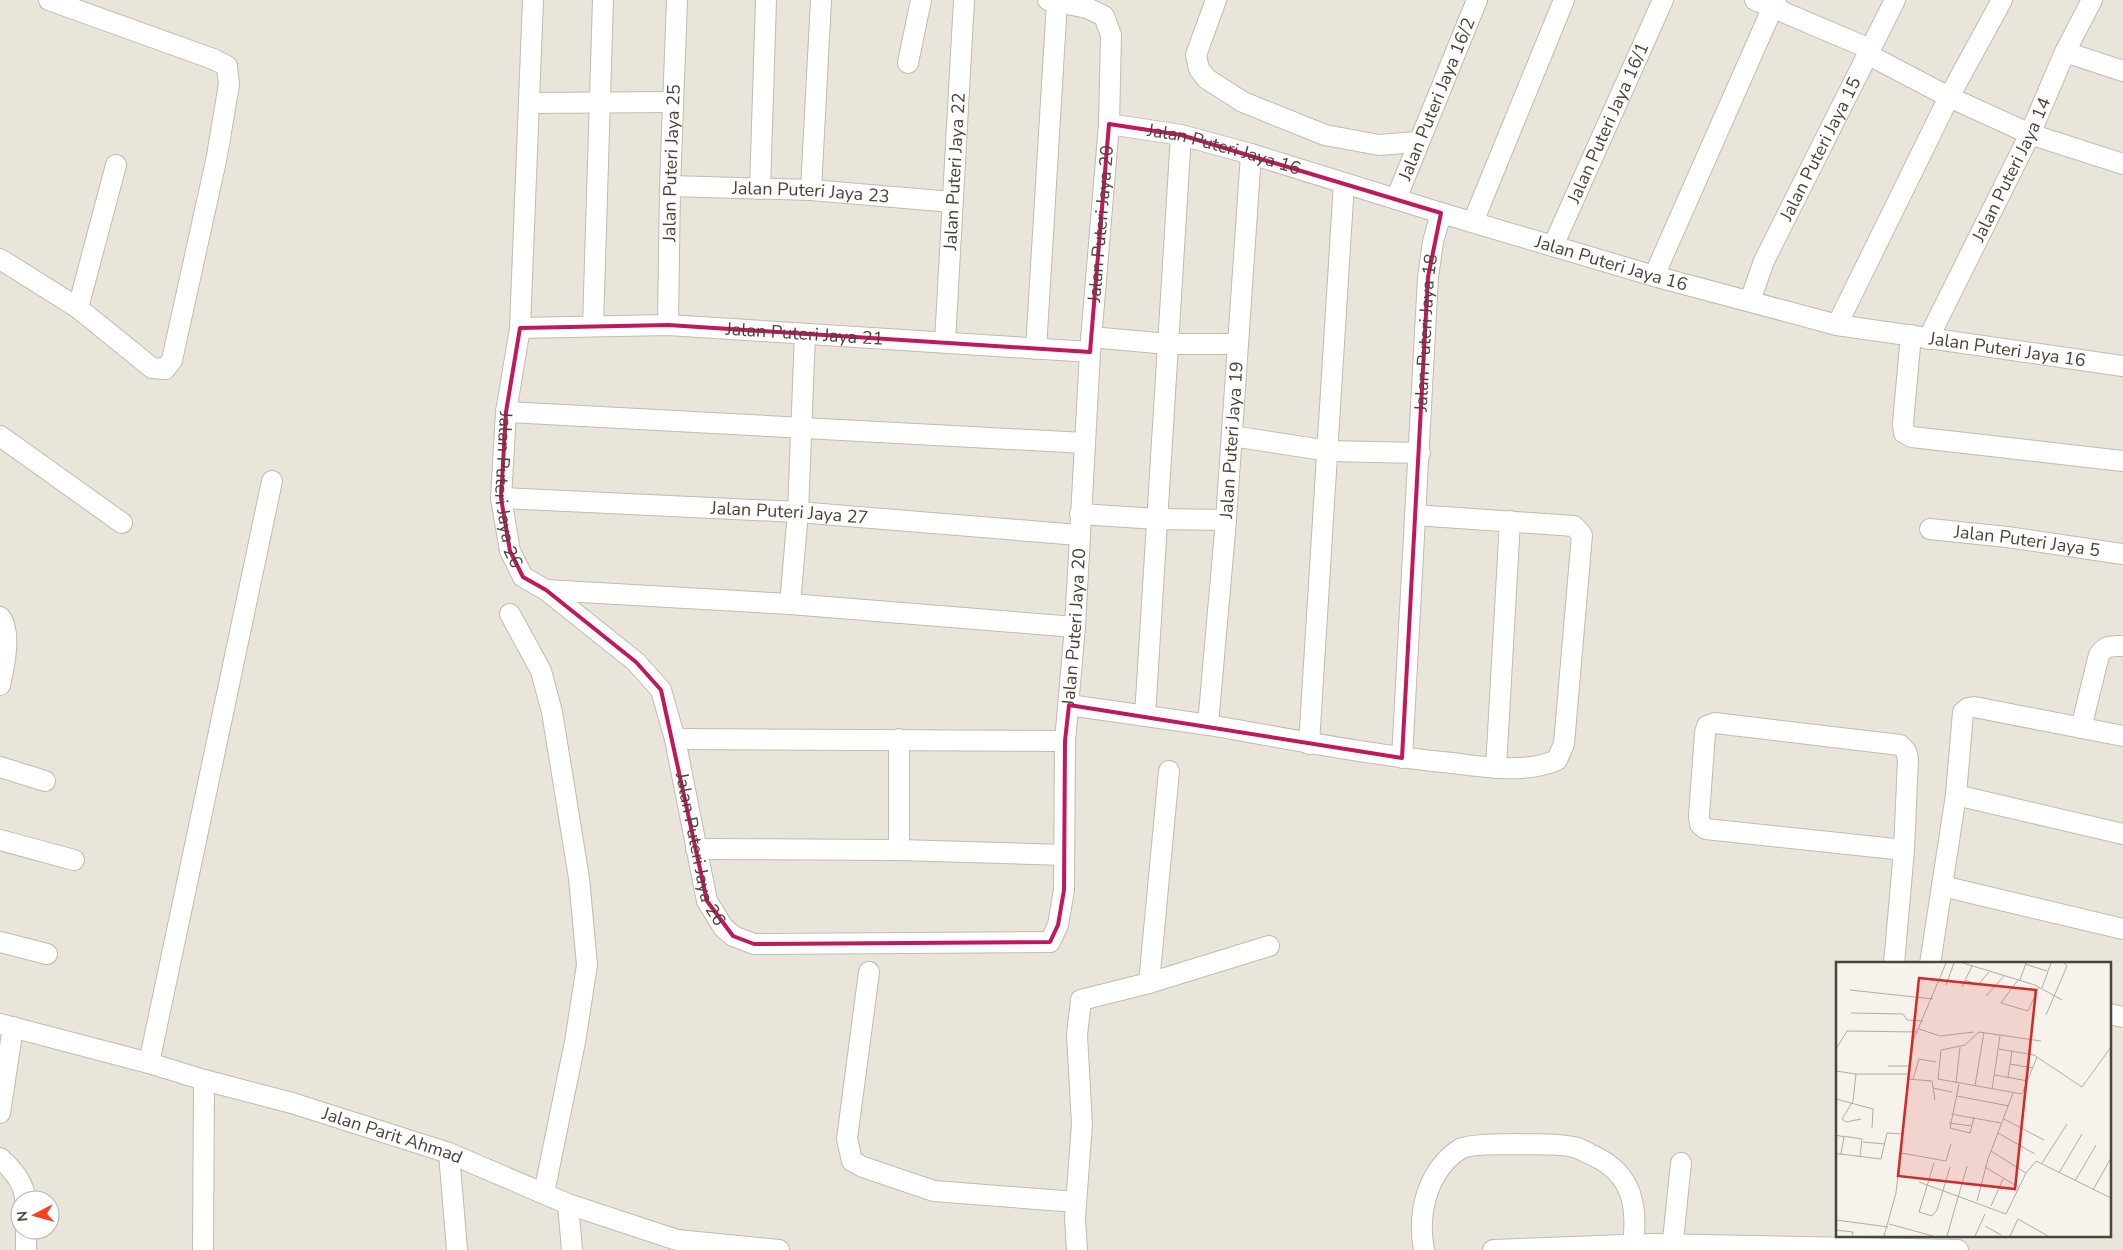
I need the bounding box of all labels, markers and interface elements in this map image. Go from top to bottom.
street label: Jalan Puteri Jaya 16/2 [1392,14,1481,185]
street label: Jalan Puteri Jaya 16/1 [1561,39,1655,208]
street label: Jalan Puteri Jaya 15 [1774,73,1866,226]
street label: Jalan Puteri Jaya 25 [657,84,686,243]
street label: Jalan Puteri Jaya 22 [938,92,971,252]
street label: Jalan Puteri Jaya 14 [1966,93,2056,247]
street label: Jalan Puteri Jaya 16 [1145,118,1304,181]
street label: Jalan Puteri Jaya 20 [1082,144,1119,304]
street label: Jalan Puteri Jaya 23 [731,176,891,209]
street label: Jalan Puteri Jaya 16 [1531,229,1690,297]
street label: Jalan Puteri Jaya 18 [1409,252,1443,413]
street label: Jalan Puteri Jaya 21 [724,317,884,351]
street label: Jalan Puteri Jaya 16 [1927,326,2087,372]
street label: Jalan Puteri Jaya 19 [1214,360,1249,521]
street label: Jalan Puteri Jaya 26 [489,410,529,572]
street label: Jalan Puteri Jaya 27 [709,496,869,530]
street label: Jalan Puteri Jaya 5 [1952,519,2102,563]
street label: Jalan Puteri Jaya 20 [1056,547,1091,708]
street label: Jalan Puteri Jaya 26 [670,770,731,930]
inset map [1836,962,2110,1238]
street label: Jalan Parit Ahmad [318,1101,466,1169]
north arrow [10,1190,60,1240]
text: N [13,1210,33,1223]

